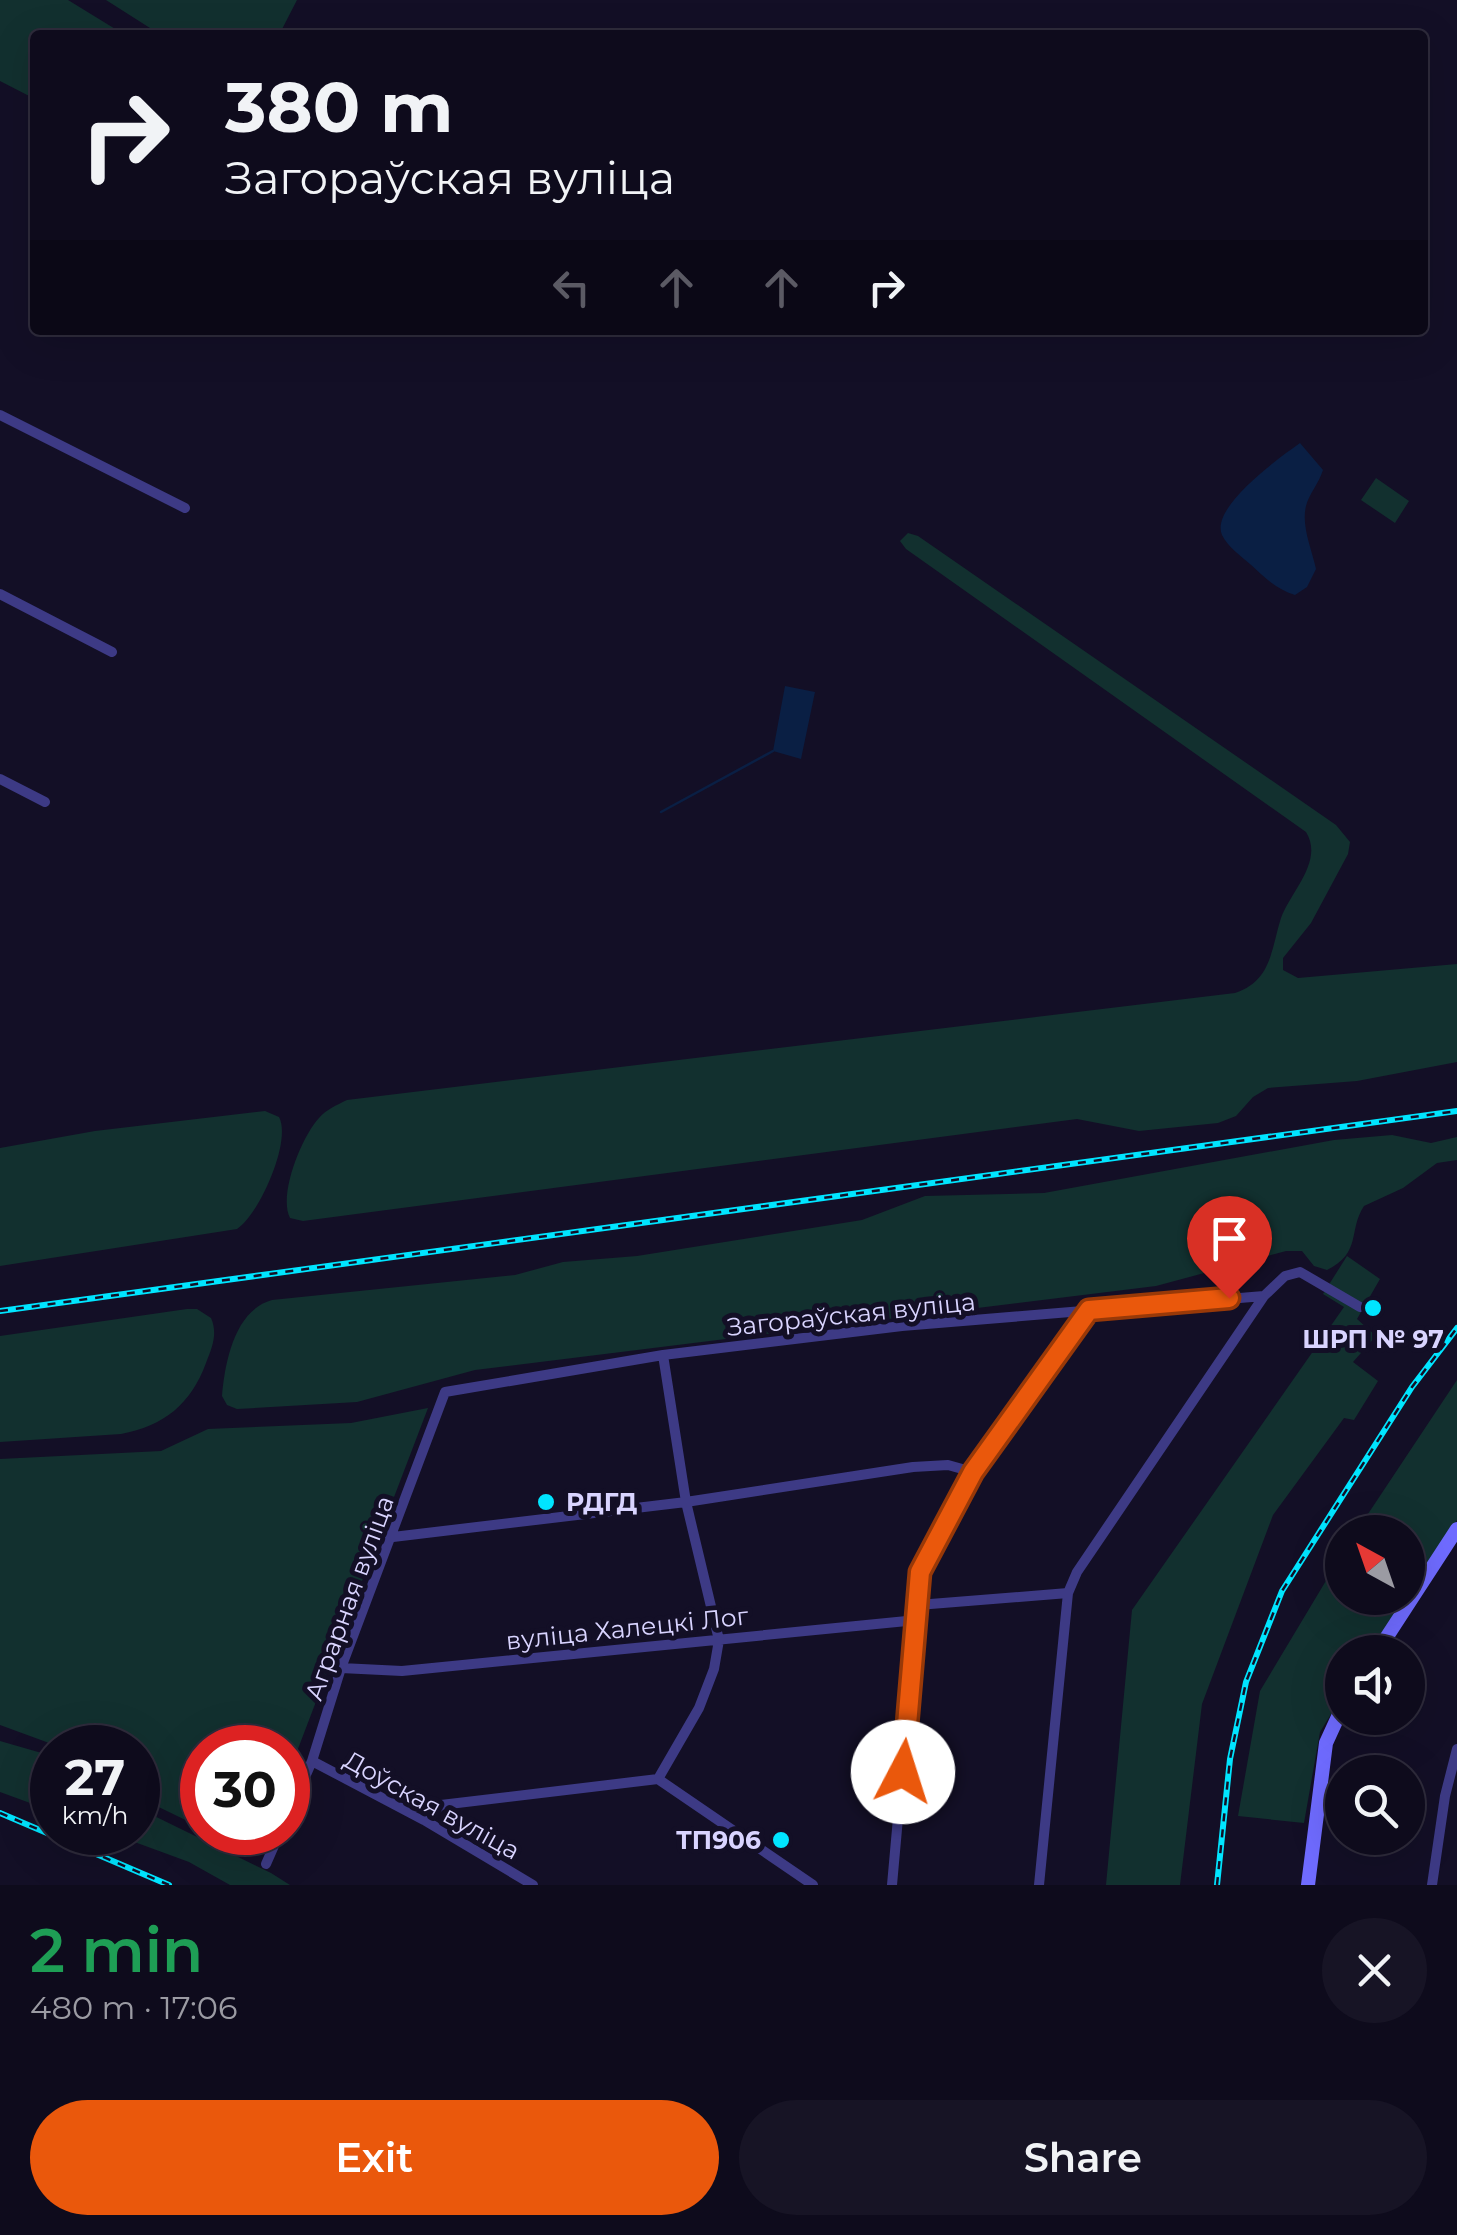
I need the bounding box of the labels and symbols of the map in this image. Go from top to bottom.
pin [1187,1196,1272,1299]
street label: Загораўская вуліца [725,1286,977,1342]
marker: ШРП № 97 [1362,1297,1384,1319]
place label: ШРП № 97 [1302,1324,1444,1354]
place label: РДГД [566,1487,637,1517]
marker: РДГД [535,1491,557,1513]
street label: Аграрная вуліца [298,1492,400,1704]
north arrow [1325,1515,1425,1615]
street label: вуліца Халецкі Лог [504,1600,750,1656]
position arrow [851,1720,955,1824]
speed limit sign: 30 [180,1725,310,1855]
street label: Доўская вуліца [339,1744,525,1866]
place label: ТП906 [676,1825,761,1855]
marker: ТП906 [770,1829,792,1851]

